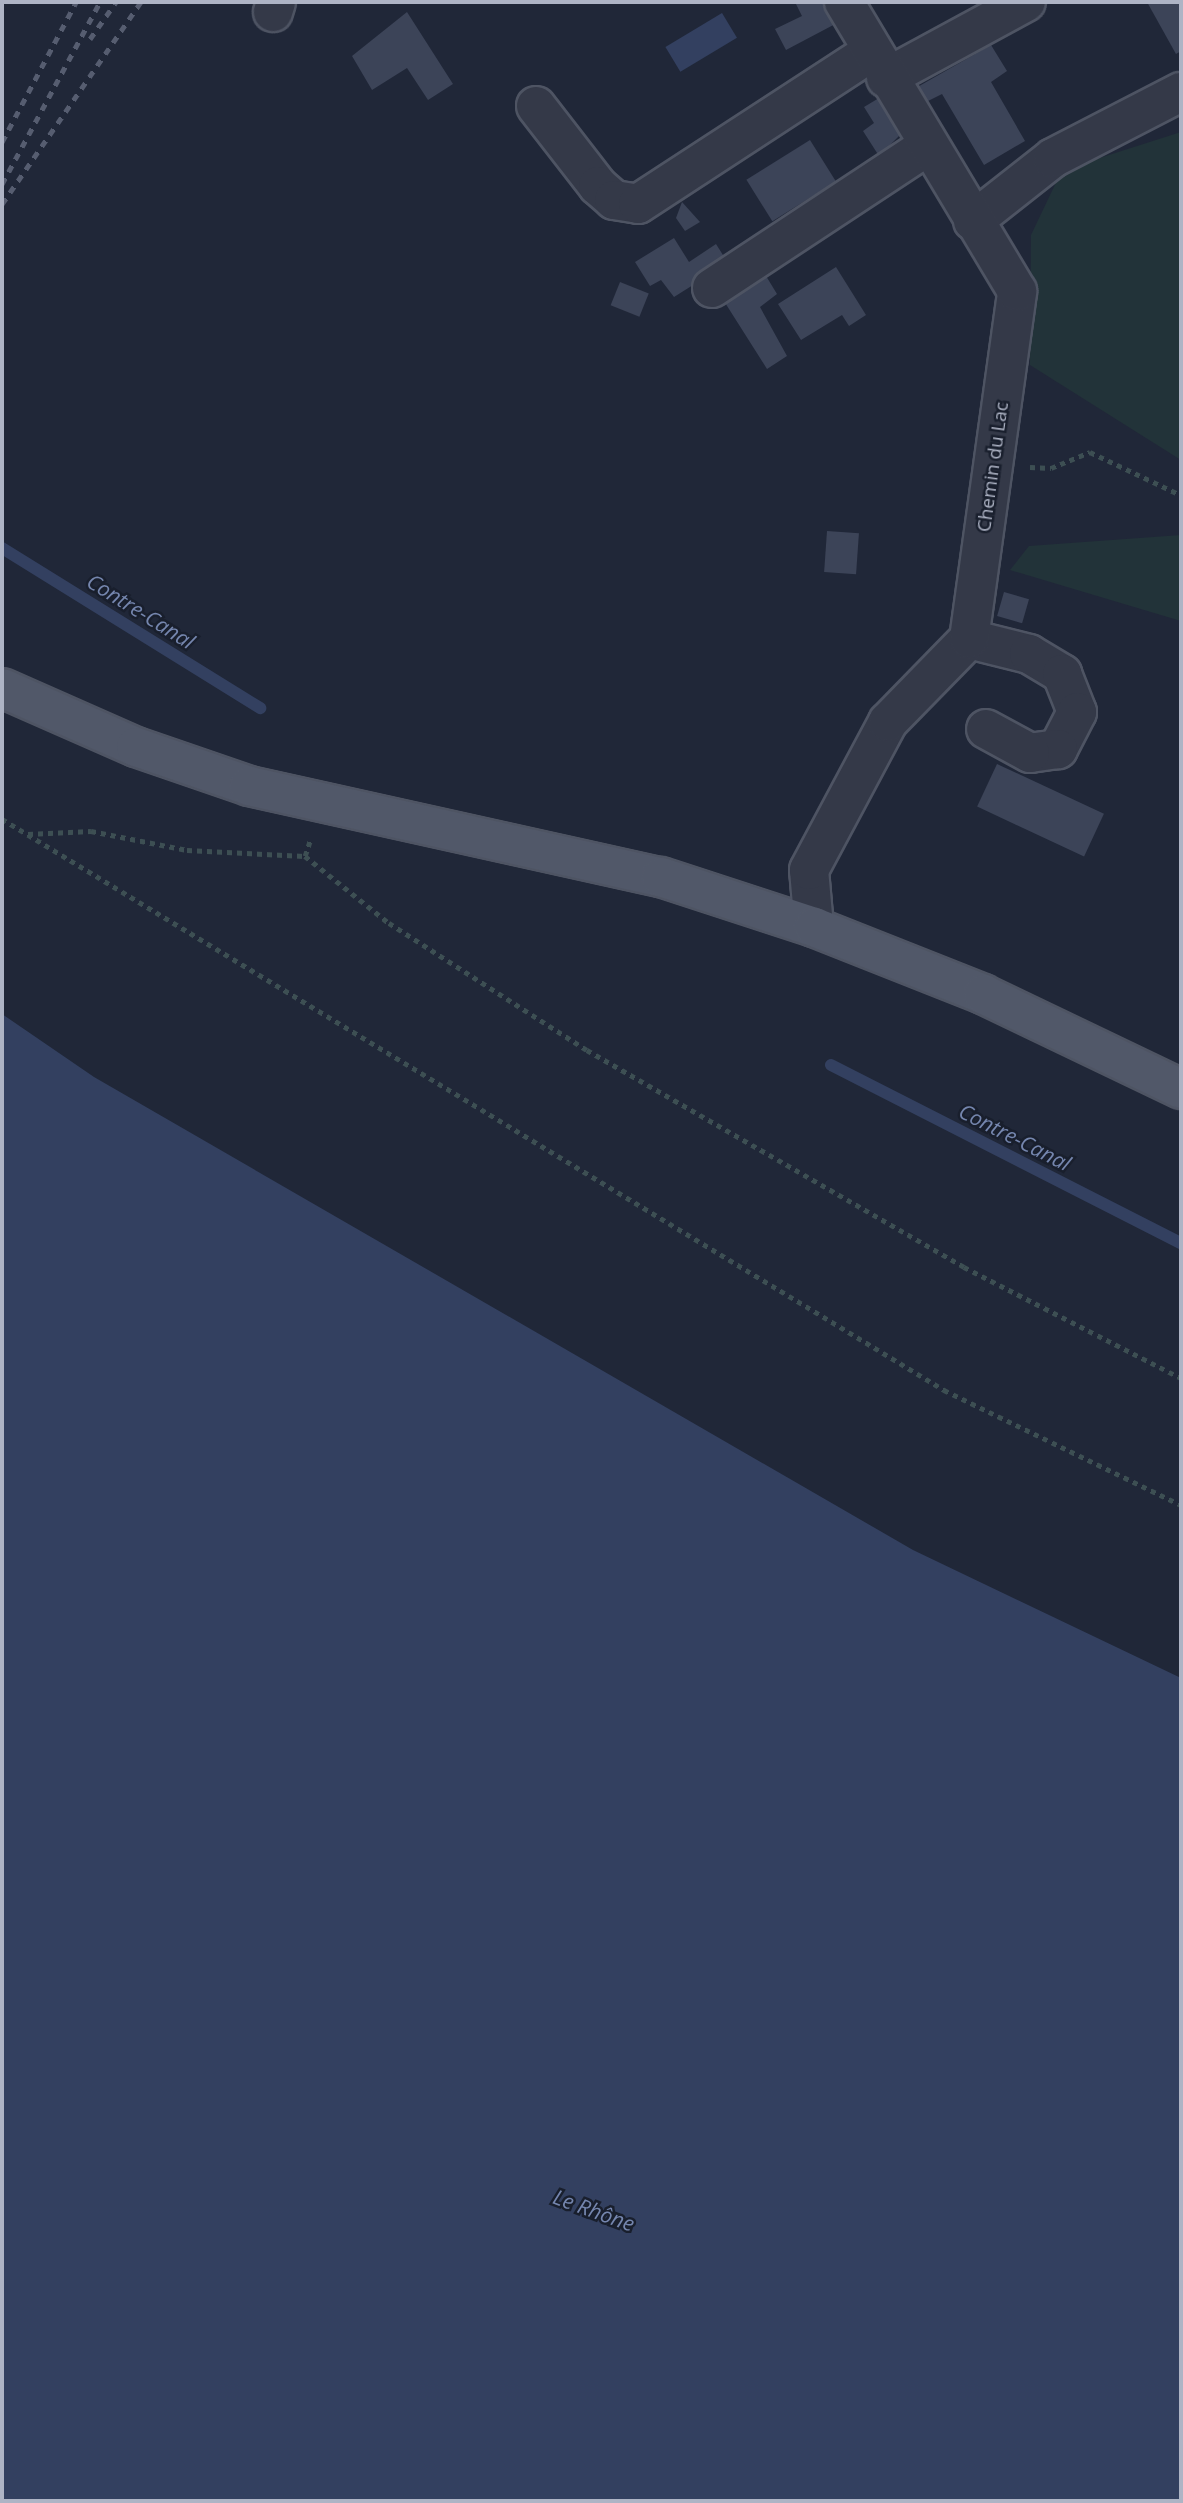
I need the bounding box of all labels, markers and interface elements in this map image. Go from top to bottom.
street label: Chemin du Lac [973,401,1013,533]
water label: Contre-Canal [83,568,199,654]
water label: Contre-Canal [955,1098,1075,1176]
water label: Le Rhône [550,2184,638,2236]

